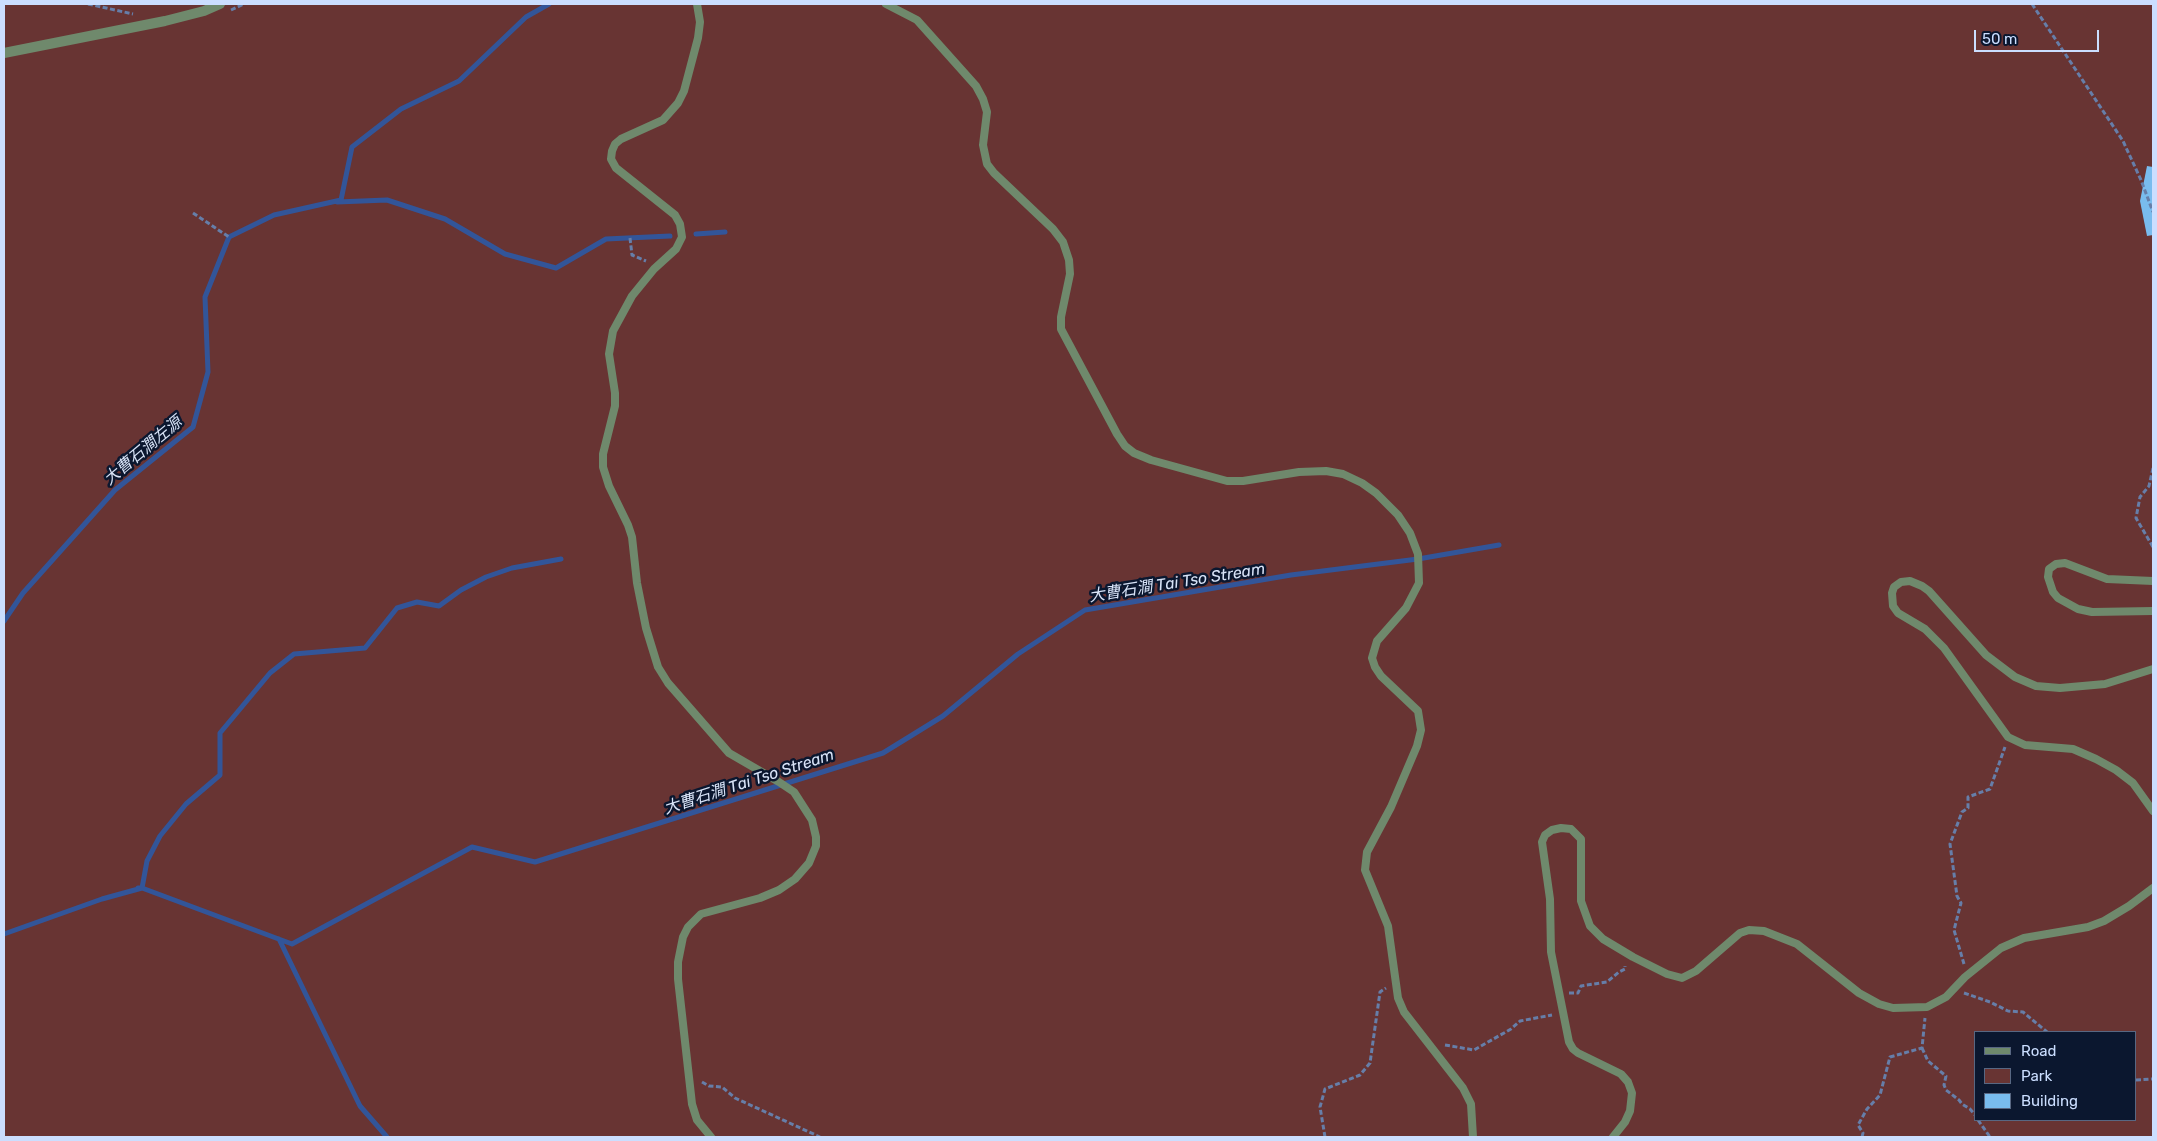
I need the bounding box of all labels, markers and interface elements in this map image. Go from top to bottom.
scale bar [1977,20,2102,52]
text: 50 m [1982,30,2017,48]
water label: 大曹石澗左源 [100,413,186,489]
water label: 大曹石澗 Tai Tso Stream [1088,560,1266,606]
water label: 大曹石澗 Tai Tso Stream [661,745,837,819]
legend [1974,1031,2137,1121]
text: Road [2021,1042,2057,1060]
text: Park [2021,1067,2052,1085]
text: Building [2021,1092,2078,1110]

